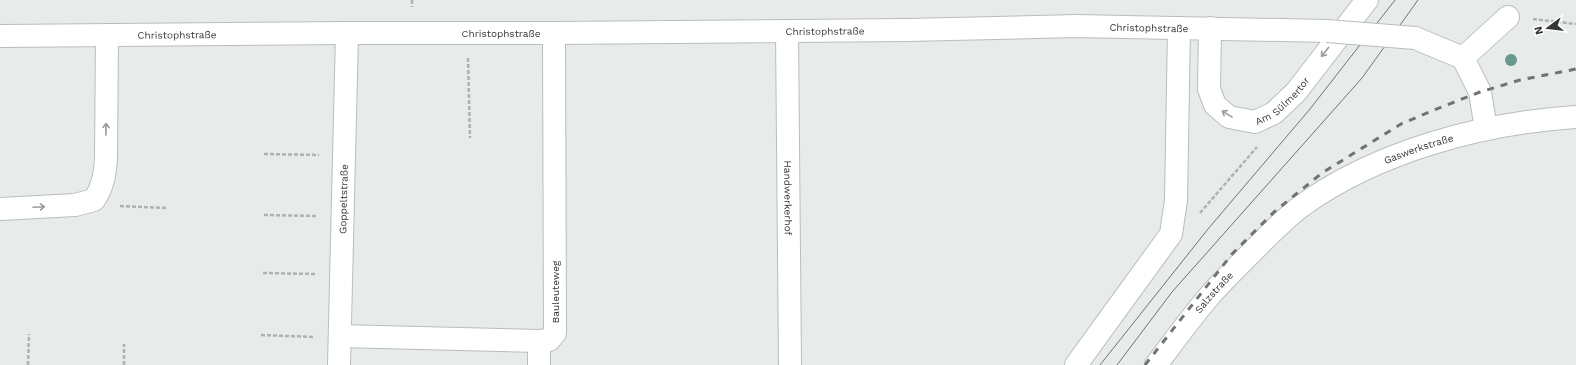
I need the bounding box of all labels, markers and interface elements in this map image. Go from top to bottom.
north arrow [1528,8,1568,48]
street label: Christophstraße [1109,22,1189,34]
street label: Christophstraße [785,25,865,37]
text: N [1531,25,1546,36]
street label: Christophstraße [462,28,541,39]
street label: Christophstraße [138,29,217,41]
one-way arrow [1321,47,1330,58]
street label: Am Sülmertor [1253,75,1312,127]
one-way arrow [1222,110,1233,118]
one-way arrow [102,123,110,136]
street label: Gaswerkstraße [1382,132,1455,166]
street label: Handwerkerhof [782,160,794,236]
street label: Goppeltstraße [337,164,350,234]
one-way arrow [32,203,45,210]
street label: Bauleuteweg [550,260,561,323]
street label: Salzstraße [1193,269,1235,315]

